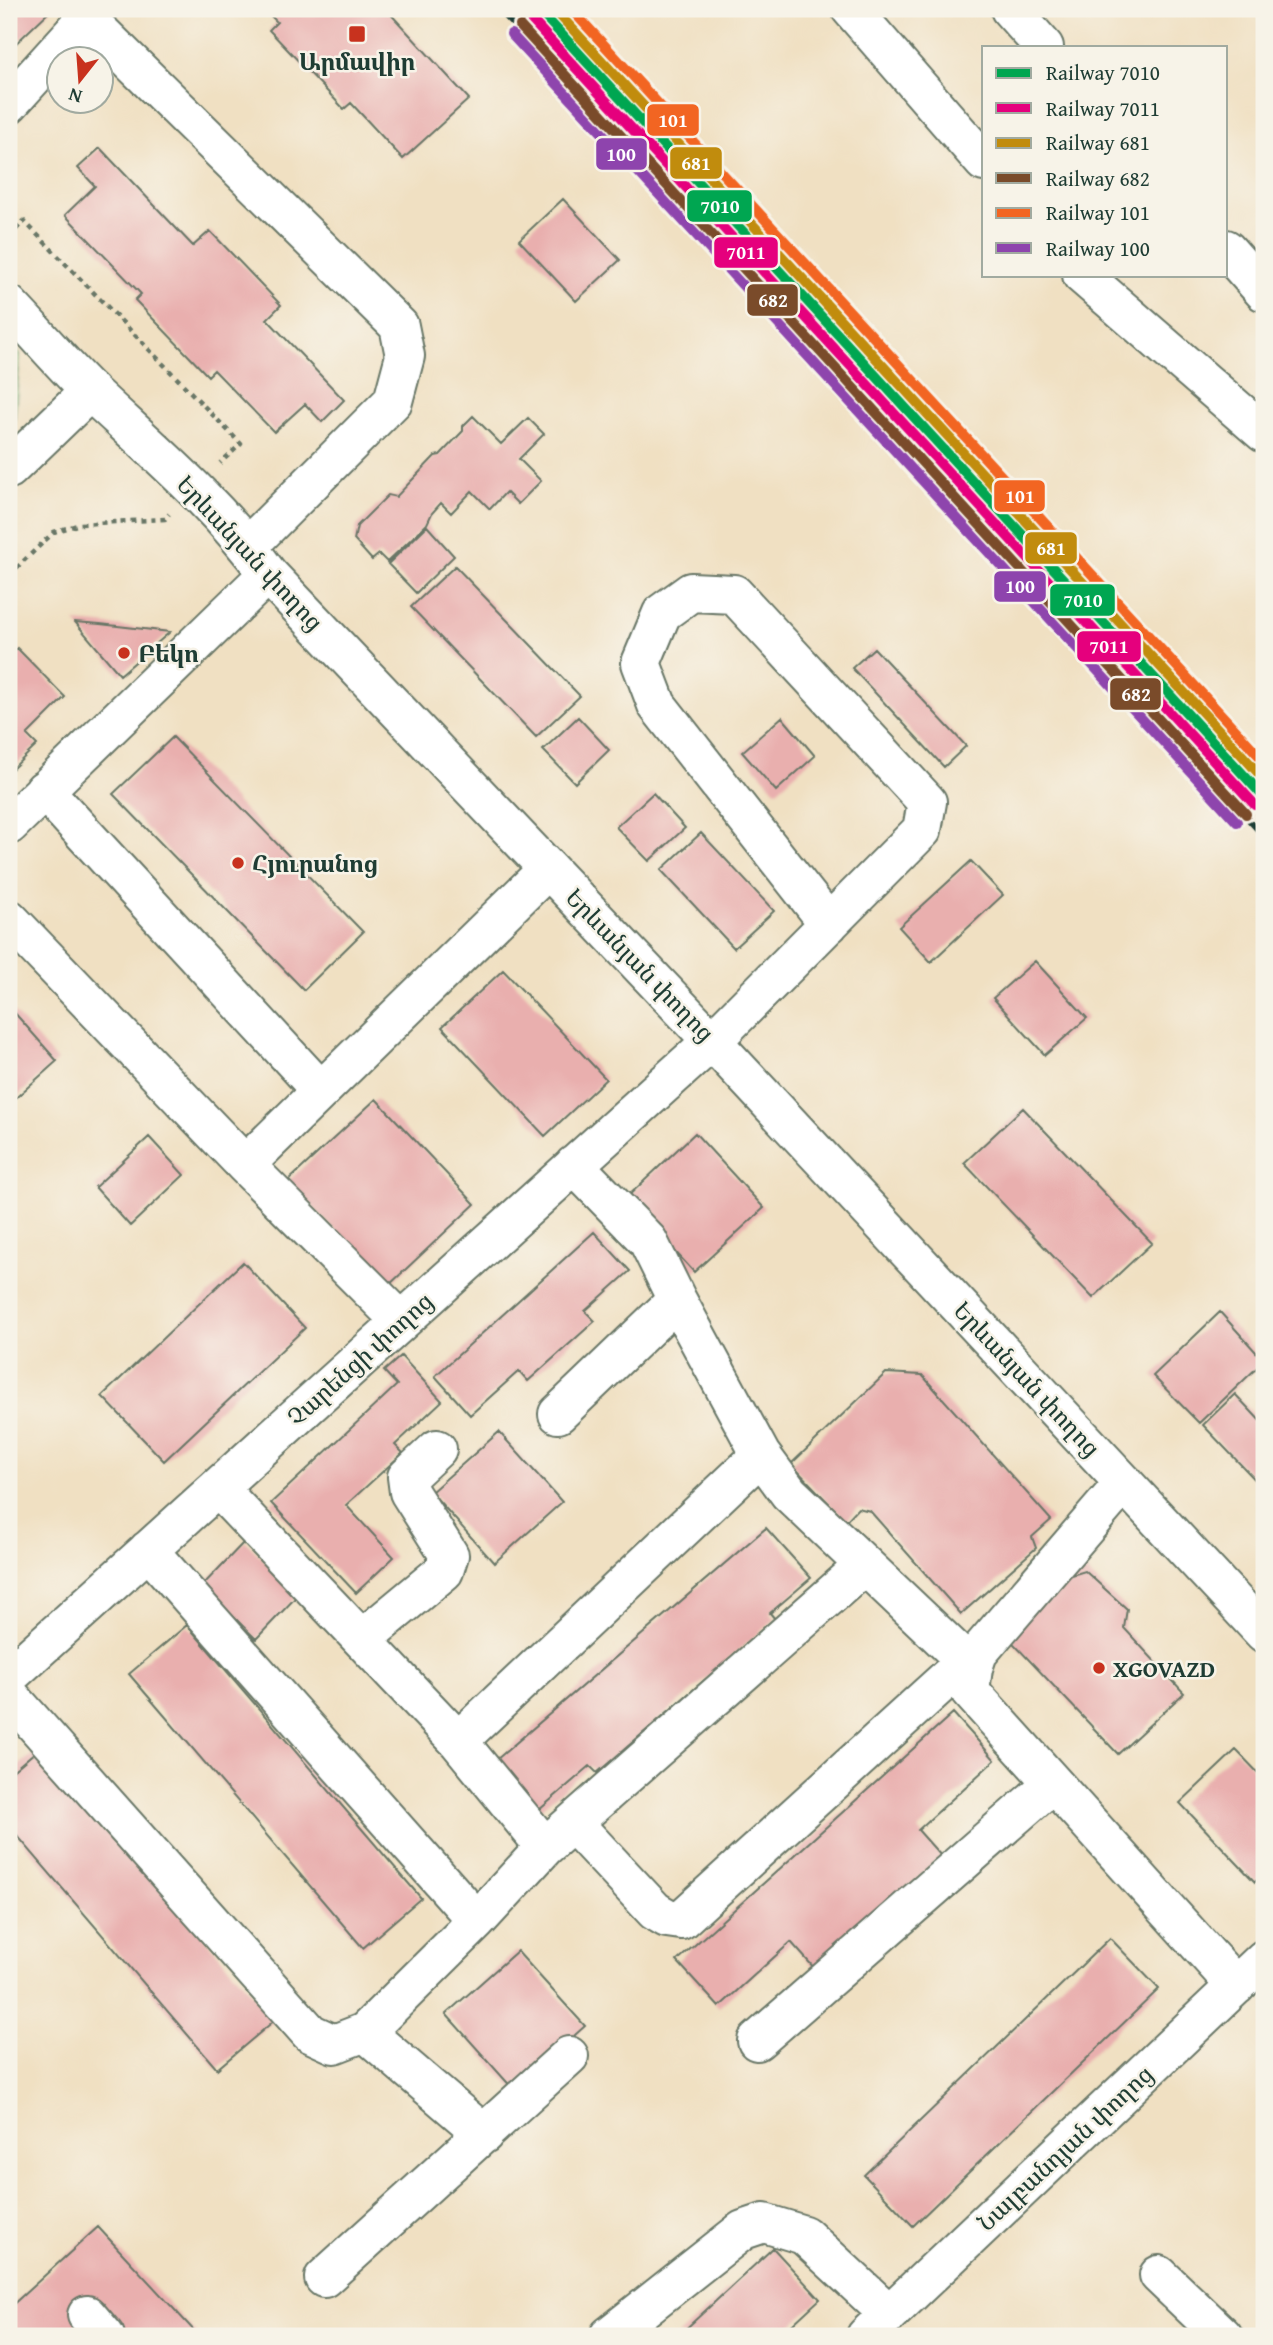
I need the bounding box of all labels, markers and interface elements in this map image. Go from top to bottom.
marker: Արմավիր [347,24,367,44]
place label: Արմավիր [299,44,415,79]
north arrow [46,46,116,116]
legend [982,46,1228,276]
text: Railway 7010 [1046,57,1160,88]
text: N [65,81,85,112]
text: Railway 7011 [1046,93,1160,124]
line badge: 101 [646,103,700,137]
text: 101 [658,106,688,134]
text: Railway 681 [1046,127,1150,158]
line badge: 100 [595,137,648,171]
text: 100 [606,140,636,168]
line badge: 681 [669,146,723,180]
text: 681 [681,149,711,177]
text: Railway 682 [1046,163,1150,194]
line badge: 7010 [686,189,753,223]
text: 7010 [700,192,740,220]
text: Railway 101 [1046,197,1150,228]
text: Railway 100 [1046,233,1150,264]
line badge: 7011 [713,236,779,269]
text: 7011 [726,238,766,266]
line badge: 682 [746,283,799,317]
text: 682 [758,286,788,314]
street label: Երևանյան փողոց [169,467,331,639]
line badge: 101 [993,479,1046,513]
text: 101 [1005,482,1035,510]
line badge: 681 [1024,531,1078,565]
text: 681 [1036,534,1066,562]
line badge: 100 [993,570,1047,603]
text: 100 [1005,572,1035,600]
line badge: 7010 [1049,583,1116,617]
text: 7010 [1063,586,1103,614]
line badge: 7011 [1076,630,1142,663]
text: 7011 [1089,632,1129,660]
place label: Բեկո [138,636,199,671]
marker: Բեկո [116,645,132,661]
line badge: 682 [1109,677,1162,711]
text: 682 [1121,680,1151,708]
place label: Հյուրանոց [252,846,378,881]
marker: Հյուրանոց [230,855,246,871]
street label: Երևանյան փողոց [557,880,723,1050]
street label: Չարենցի փողոց [279,1284,441,1434]
street label: Երևանյան փողոց [946,1293,1108,1465]
place label: XGOVAZD [1113,1651,1215,1686]
marker: XGOVAZD [1091,1660,1107,1676]
street label: Նալբանդյան փողոց [969,2057,1161,2239]

